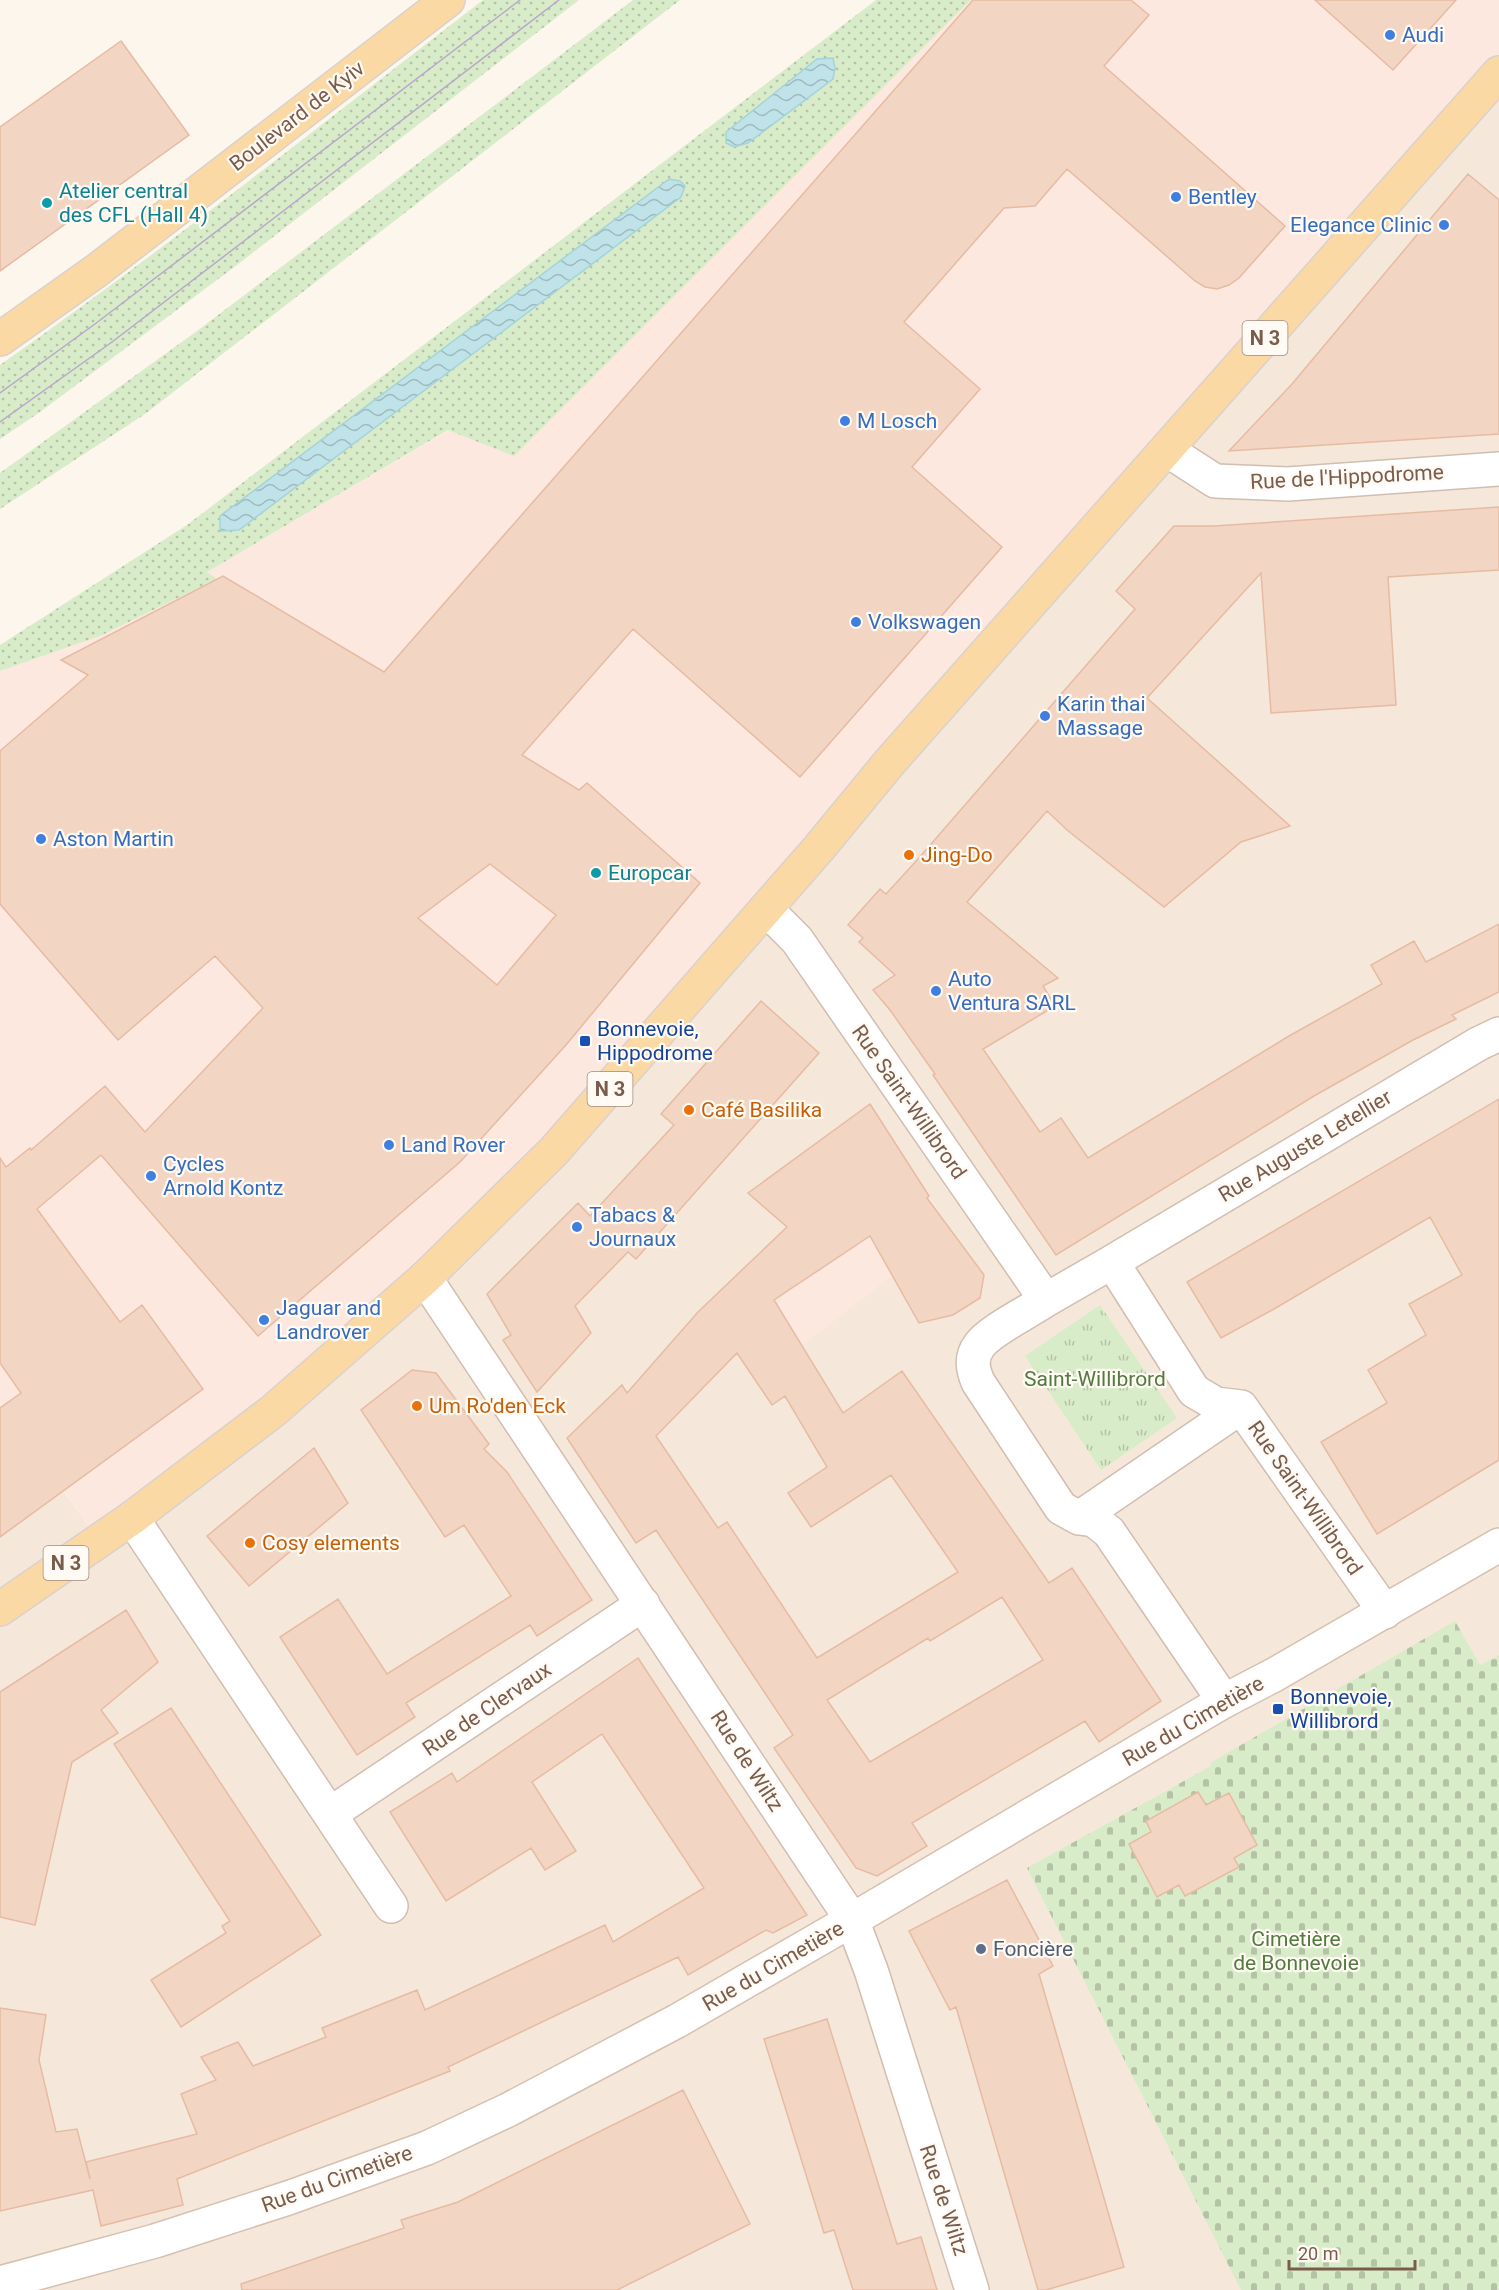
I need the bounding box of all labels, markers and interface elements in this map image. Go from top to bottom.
place label: Audi [1402,23,1444,47]
marker: Audi [1383,28,1397,42]
street label: Boulevard de Kyiv [225,56,369,176]
place label: Atelier central des CFL (Hall 4) [59,179,208,227]
place label: Bentley [1188,185,1257,209]
marker: Bentley [1169,190,1183,204]
marker: Atelier central des CFL (Hall 4) [40,196,54,210]
place label: Elegance Clinic [1290,213,1432,237]
marker: Elegance Clinic [1437,218,1451,232]
road number: N 3 [1242,321,1288,355]
place label: M Losch [857,409,937,433]
marker: M Losch [838,414,852,428]
street label: Rue de l'Hippodrome [1250,460,1444,494]
place label: Volkswagen [868,610,981,634]
marker: Volkswagen [849,615,863,629]
place label: Karin thai Massage [1057,692,1146,740]
marker: Karin thai Massage [1038,709,1052,723]
place label: Aston Martin [53,827,174,851]
marker: Aston Martin [34,832,48,846]
place label: Jing-Do [921,843,993,867]
marker: Jing-Do [902,848,916,862]
place label: Europcar [608,861,692,885]
marker: Europcar [589,866,603,880]
place label: Auto Ventura SARL [948,967,1076,1015]
marker: Auto Ventura SARL [929,984,943,998]
place label: Bonnevoie, Hippodrome [597,1017,713,1065]
street label: Rue Saint-Willibrord [847,1020,971,1184]
marker: Bonnevoie, Hippodrome [578,1034,592,1048]
road number: N 3 [588,1072,632,1106]
street label: Rue Auguste Letellier [1214,1085,1396,1207]
place label: Café Basilika [701,1098,822,1122]
marker: Café Basilika [682,1103,696,1117]
place label: Land Rover [401,1133,505,1157]
marker: Land Rover [382,1138,396,1152]
place label: Cycles Arnold Kontz [163,1152,283,1200]
marker: Cycles Arnold Kontz [144,1169,158,1183]
place label: Tabacs & Journaux [589,1203,676,1251]
marker: Tabacs & Journaux [570,1220,584,1234]
place label: Jaguar and Landrover [276,1296,381,1344]
marker: Jaguar and Landrover [257,1313,271,1327]
park label: Saint-Willibrord [1024,1367,1166,1391]
place label: Um Ro'den Eck [429,1394,566,1418]
marker: Um Ro'den Eck [410,1399,424,1413]
street label: Rue Saint-Willibrord [1243,1416,1367,1580]
place label: Cosy elements [262,1531,400,1555]
marker: Cosy elements [243,1536,257,1550]
road number: N 3 [44,1546,88,1580]
street label: Rue de Clervaux [418,1657,556,1761]
street label: Rue du Cimetière [1118,1671,1268,1771]
place label: Bonnevoie, Willibrord [1290,1685,1392,1733]
marker: Bonnevoie, Willibrord [1271,1702,1285,1716]
street label: Rue de Wiltz [706,1706,788,1816]
street label: Rue du Cimetière [698,1916,848,2016]
park label: Cimetière de Bonnevoie [1233,1927,1359,1975]
place label: Foncière [993,1937,1073,1961]
marker: Foncière [974,1942,988,1956]
street label: Rue du Cimetière [258,2141,416,2217]
street label: Rue de Wiltz [915,2142,973,2258]
scale bar [1289,2233,1415,2271]
text: 20 m [1298,2243,1338,2264]

